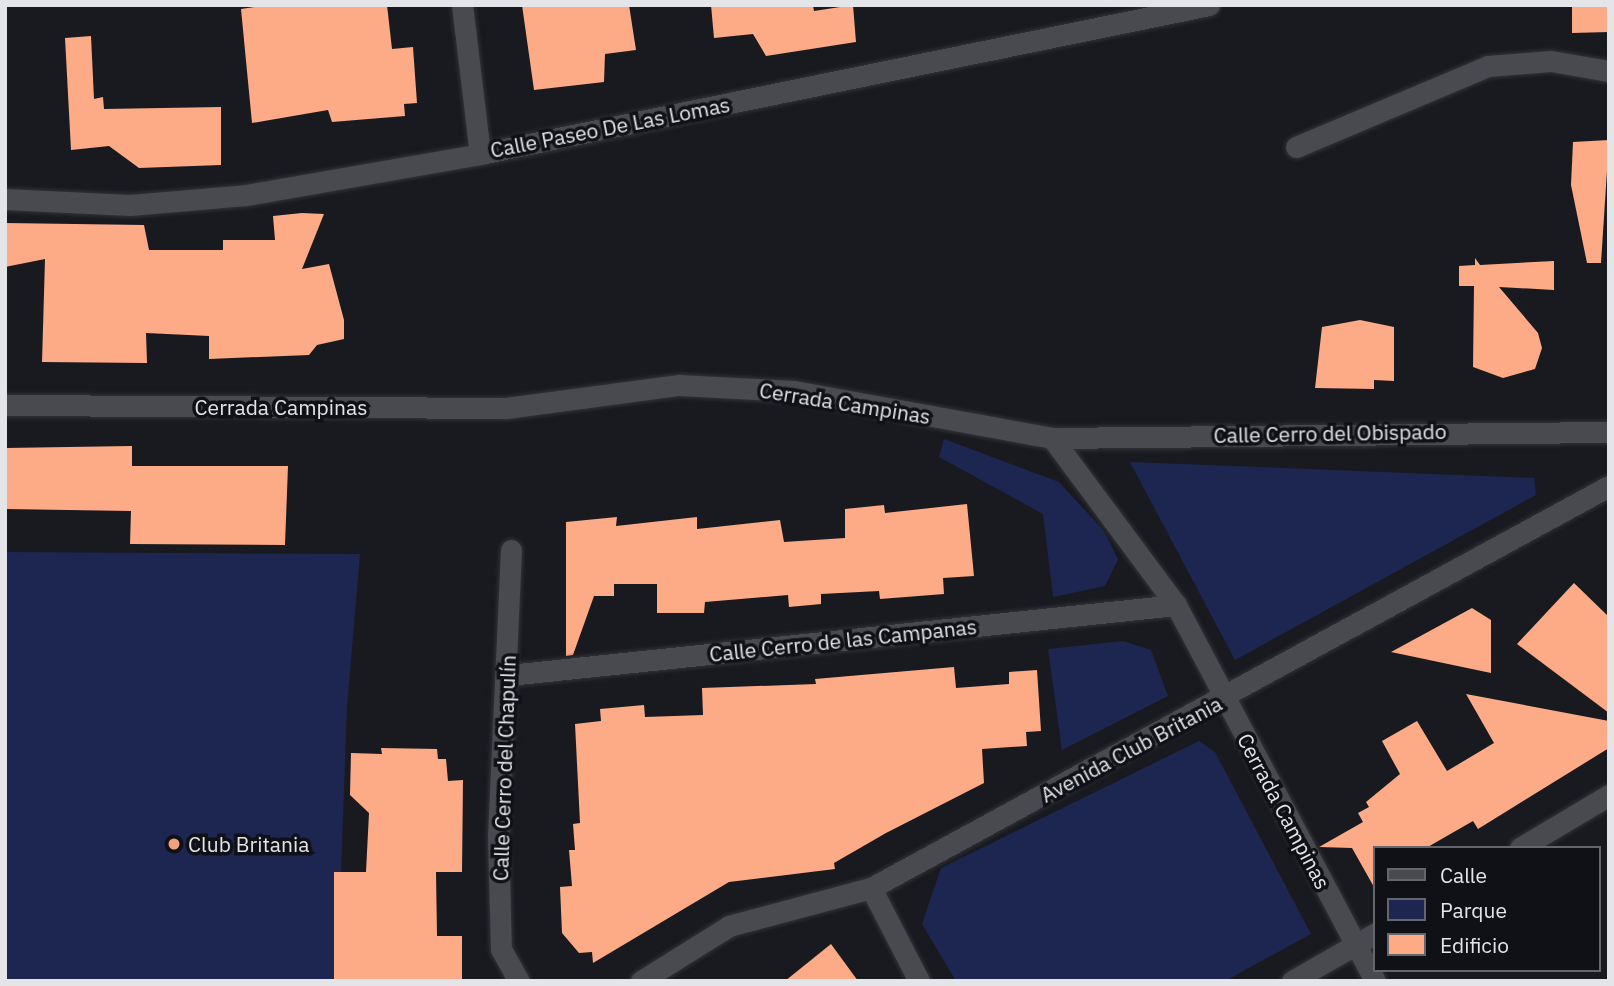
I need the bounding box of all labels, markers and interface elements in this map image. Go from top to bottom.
street label: Calle Paseo De Las Lomas [488,91,732,163]
street label: Cerrada Campinas [758,377,932,429]
street label: Cerrada Campinas [195,394,367,420]
street label: Calle Cerro del Obispado [1213,418,1447,448]
street label: Calle Cerro de las Campanas [708,613,978,667]
street label: Calle Cerro del Chapulín [487,655,521,881]
street label: Avenida Club Britania [1036,691,1226,807]
street label: Cerrada Campinas [1232,729,1336,893]
place label: Club Britania [188,831,309,857]
marker: Club Britania [166,836,182,852]
legend [1372,846,1600,972]
text: Calle [1440,861,1487,889]
text: Parque [1440,896,1507,924]
text: Edificio [1440,931,1509,959]

